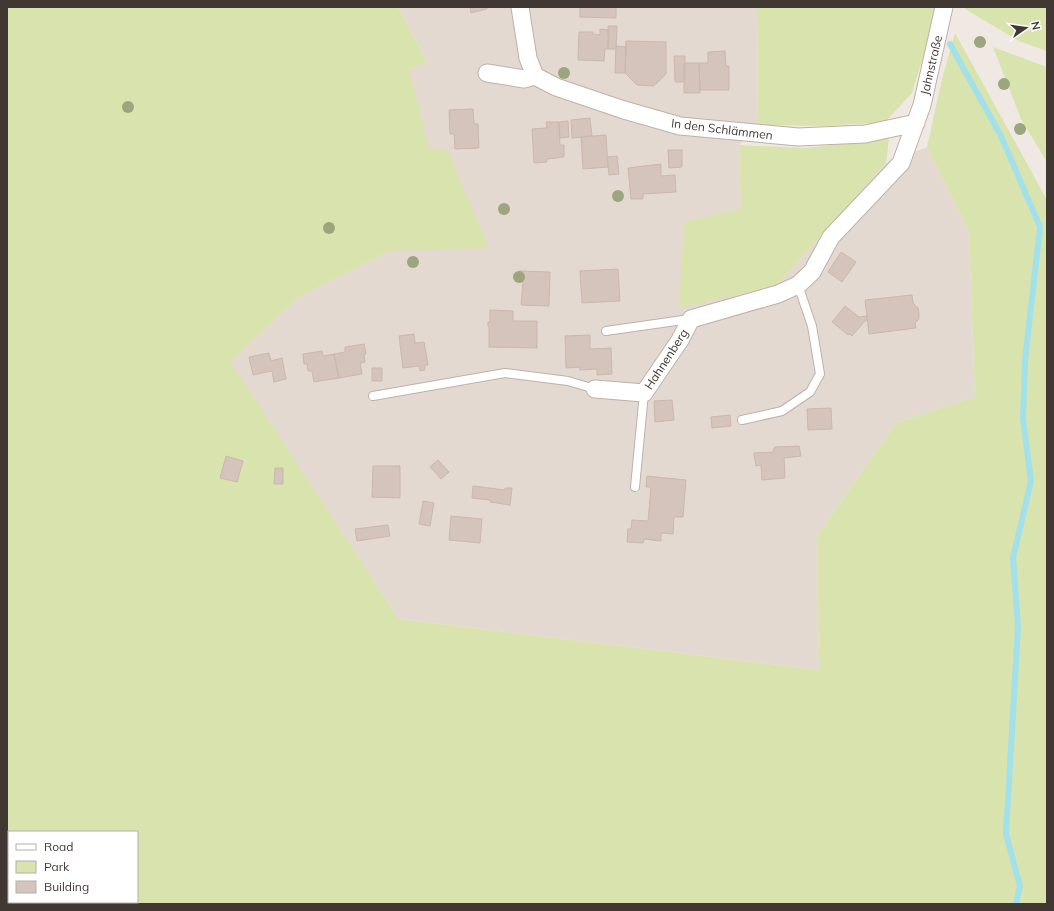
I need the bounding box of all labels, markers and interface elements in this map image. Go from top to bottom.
north arrow [1006,8,1046,48]
text: N [1028,20,1043,31]
street label: Jahnstraße [917,34,945,96]
street label: In den Schlämmen [670,115,774,143]
street label: Hahnenberg [641,326,691,392]
legend [8,831,138,903]
text: Road [44,839,73,854]
text: Park [44,859,70,874]
text: Building [44,879,89,894]

